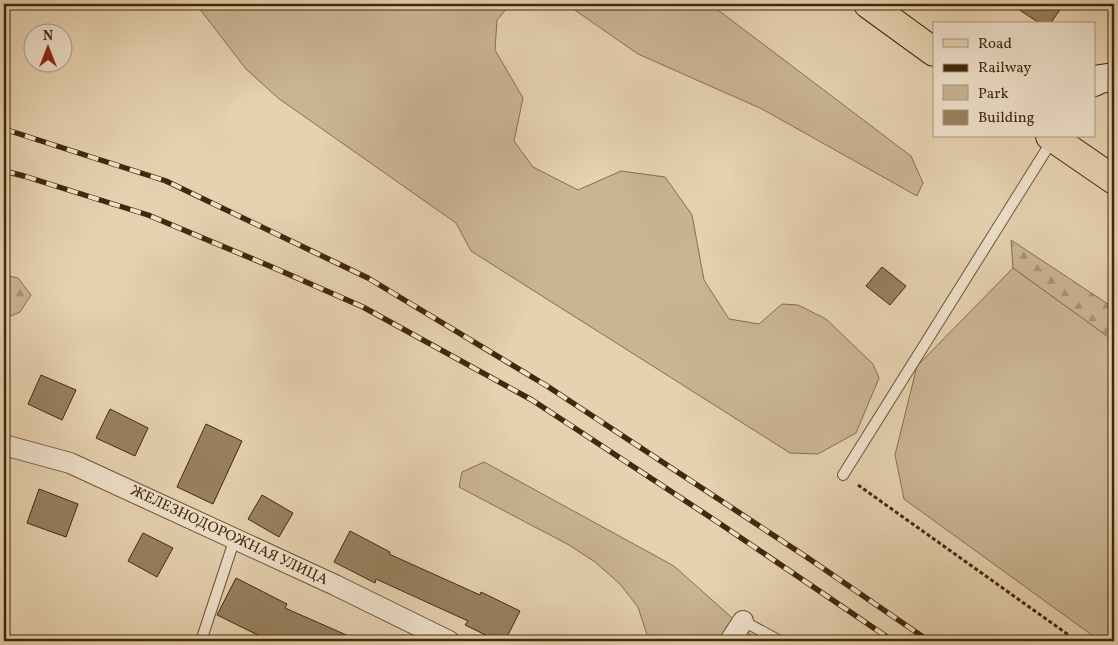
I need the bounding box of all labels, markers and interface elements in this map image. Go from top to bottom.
north arrow [22,22,72,72]
legend [933,22,1096,138]
text: N [43,27,53,46]
text: Road [978,34,1012,55]
text: Railway [978,58,1031,79]
text: Park [978,84,1009,105]
text: Building [978,108,1035,129]
street label: ЖЕЛЕЗНОДОРОЖНАЯ УЛИЦА [127,481,332,591]

